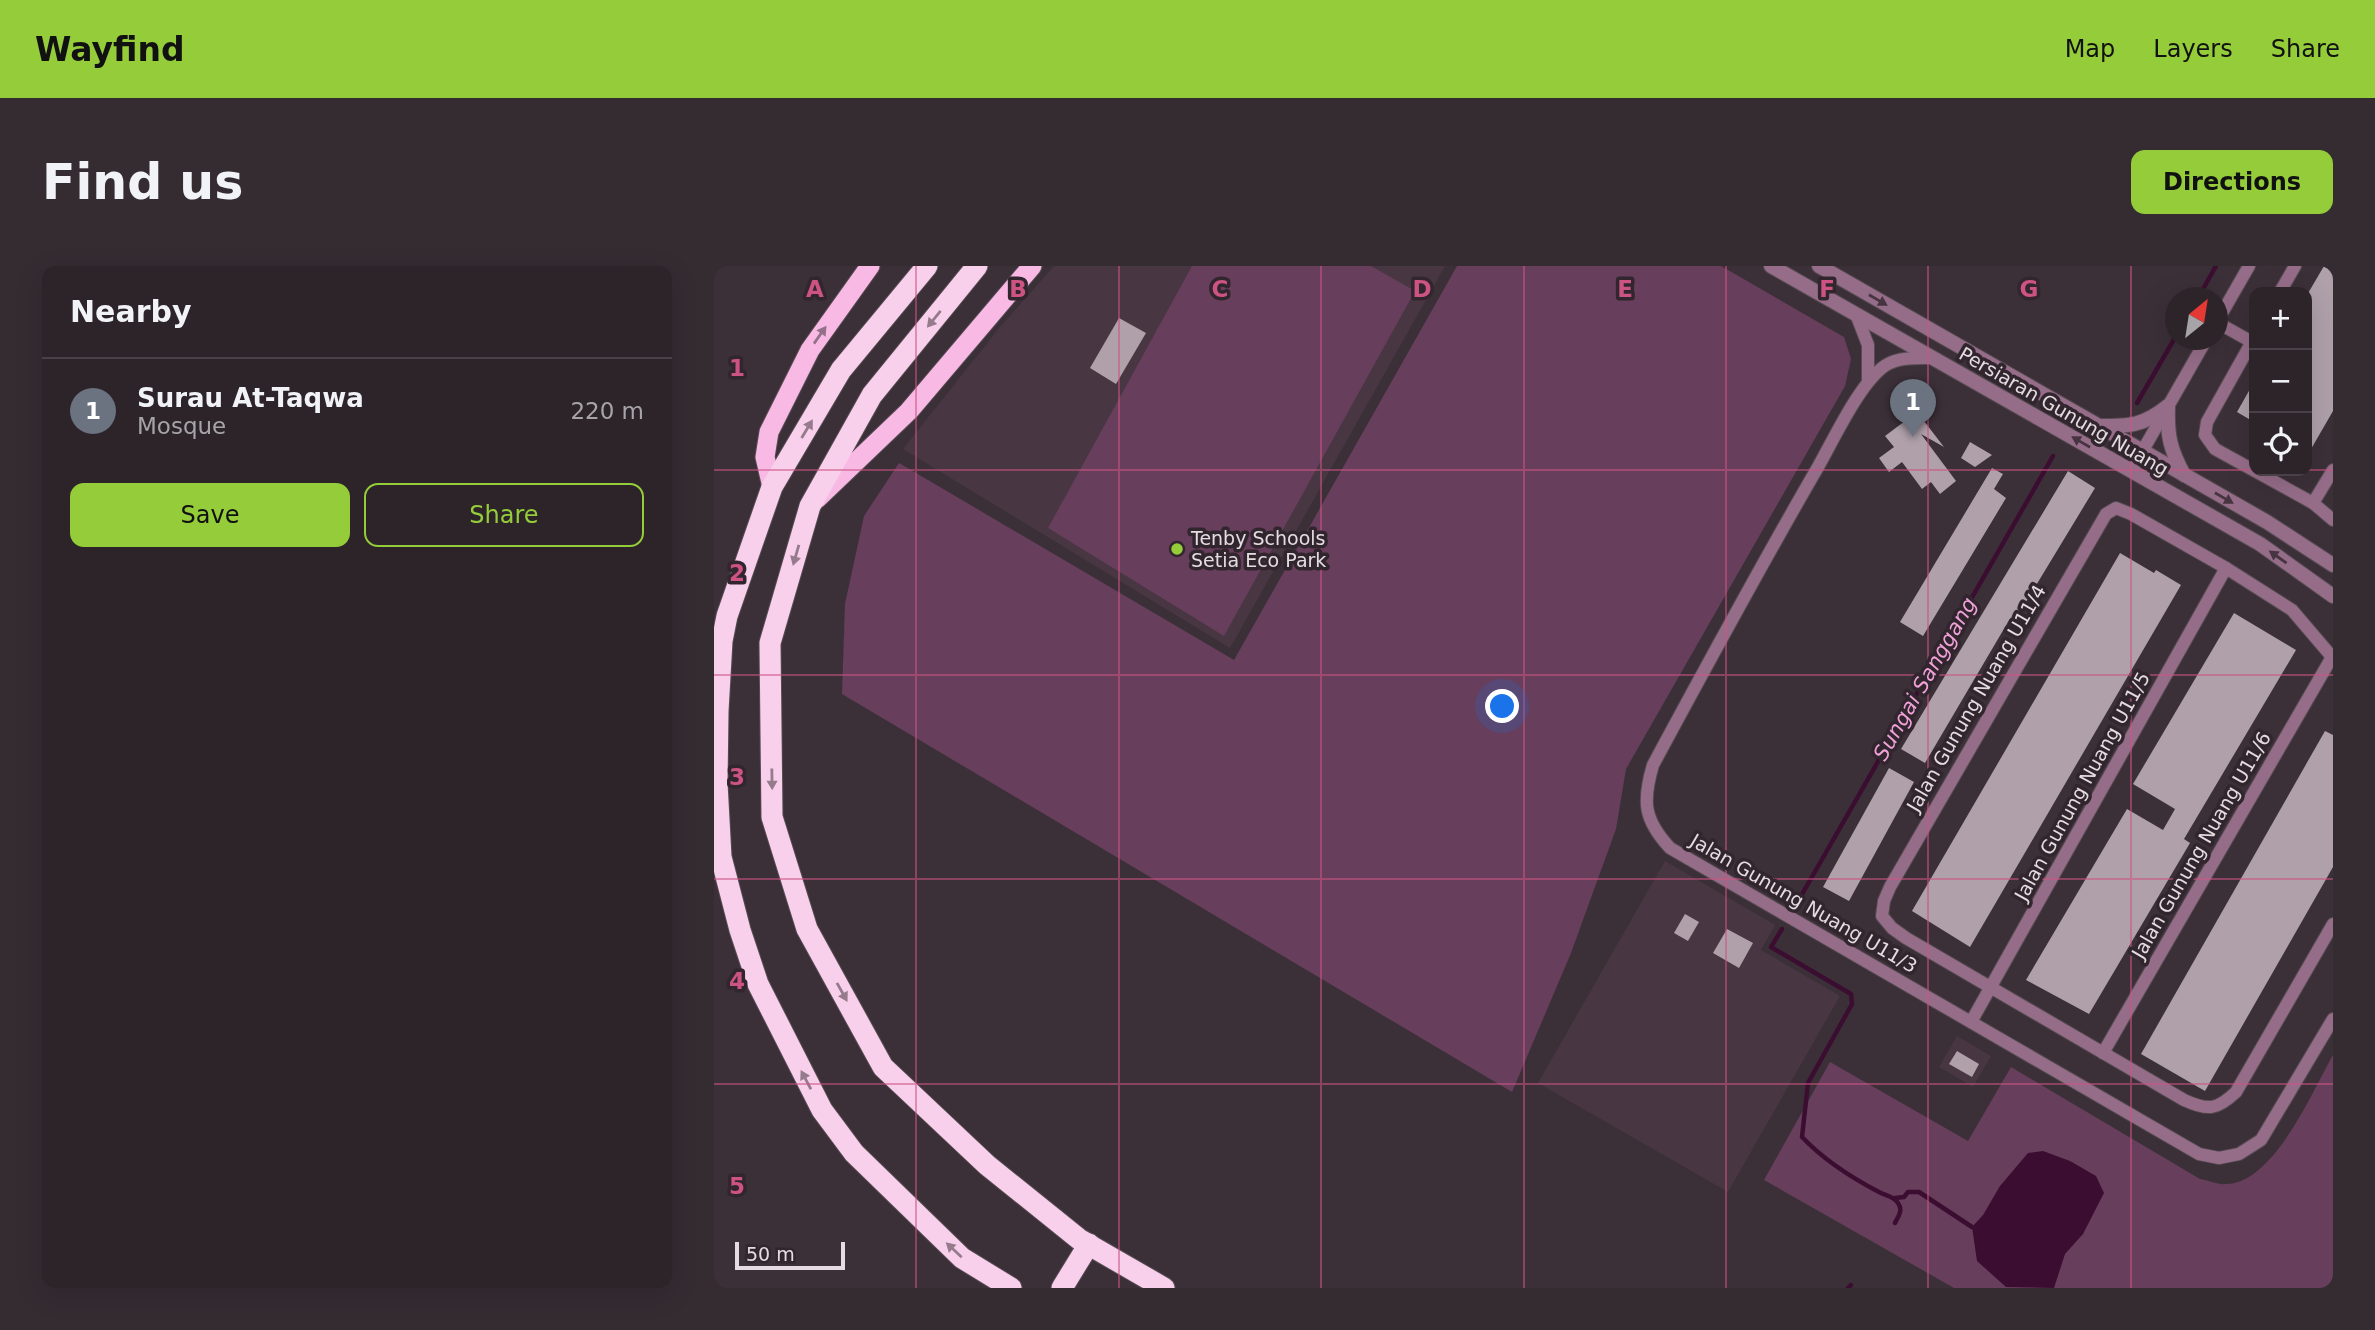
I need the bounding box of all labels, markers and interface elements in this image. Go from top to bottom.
text: Wayfind [35,30,185,69]
text: Map [2065,35,2115,63]
text: Layers [2153,35,2233,63]
text: Share [2271,35,2340,63]
button: Directions [2131,150,2333,214]
text: Find us [42,154,243,211]
text: A [806,276,824,302]
text: B [1009,276,1027,302]
text: C [1212,276,1228,302]
text: D [1412,276,1432,302]
text: E [1617,276,1633,302]
text: F [1819,276,1835,302]
text: G [2020,276,2038,302]
north arrow [2165,287,2228,350]
map controls [2249,287,2312,476]
button: + [2249,287,2312,350]
text: Nearby [70,294,192,329]
one-way arrow [1868,294,1888,306]
one-way arrow [927,310,942,327]
one-way arrow [813,326,827,344]
street label: Persiaran Gunung Nuang [1956,342,2172,480]
button: − [2249,350,2312,413]
text: 1 [729,355,745,381]
pin: 1 [1890,379,1936,437]
text: Surau At-Taqwa [137,383,364,413]
text: 1 [85,398,101,424]
text: 220 m [570,398,644,424]
text: Mosque [137,413,226,439]
button: locate [2249,413,2312,476]
one-way arrow [800,419,813,438]
one-way arrow [2071,436,2091,448]
button: Save [70,483,350,547]
button: Share [364,483,644,547]
one-way arrow [2215,492,2234,504]
place label: Tenby Schools Setia Eco Park [1190,527,1326,571]
marker: Tenby Schools Setia Eco Park [1169,541,1185,557]
one-way arrow [790,545,800,566]
one-way arrow [2269,550,2287,564]
text: 2 [729,560,745,586]
street label: Jalan Gunung Nuang U11/4 [1902,581,2050,816]
water label: Sungai Sanggang [1869,593,1981,765]
street label: Jalan Gunung Nuang U11/5 [2009,668,2154,905]
your location [1485,689,1519,723]
street label: Jalan Gunung Nuang U11/6 [2127,728,2275,963]
text: 3 [729,764,745,790]
one-way arrow [766,768,778,790]
street label: Jalan Gunung Nuang U11/3 [1686,829,1921,977]
text: 4 [729,968,745,994]
one-way arrow [836,982,848,1002]
one-way arrow [800,1070,812,1089]
text: 5 [729,1173,745,1199]
scale bar [735,1239,845,1271]
text: 50 m [746,1243,795,1265]
one-way arrow [946,1243,963,1259]

